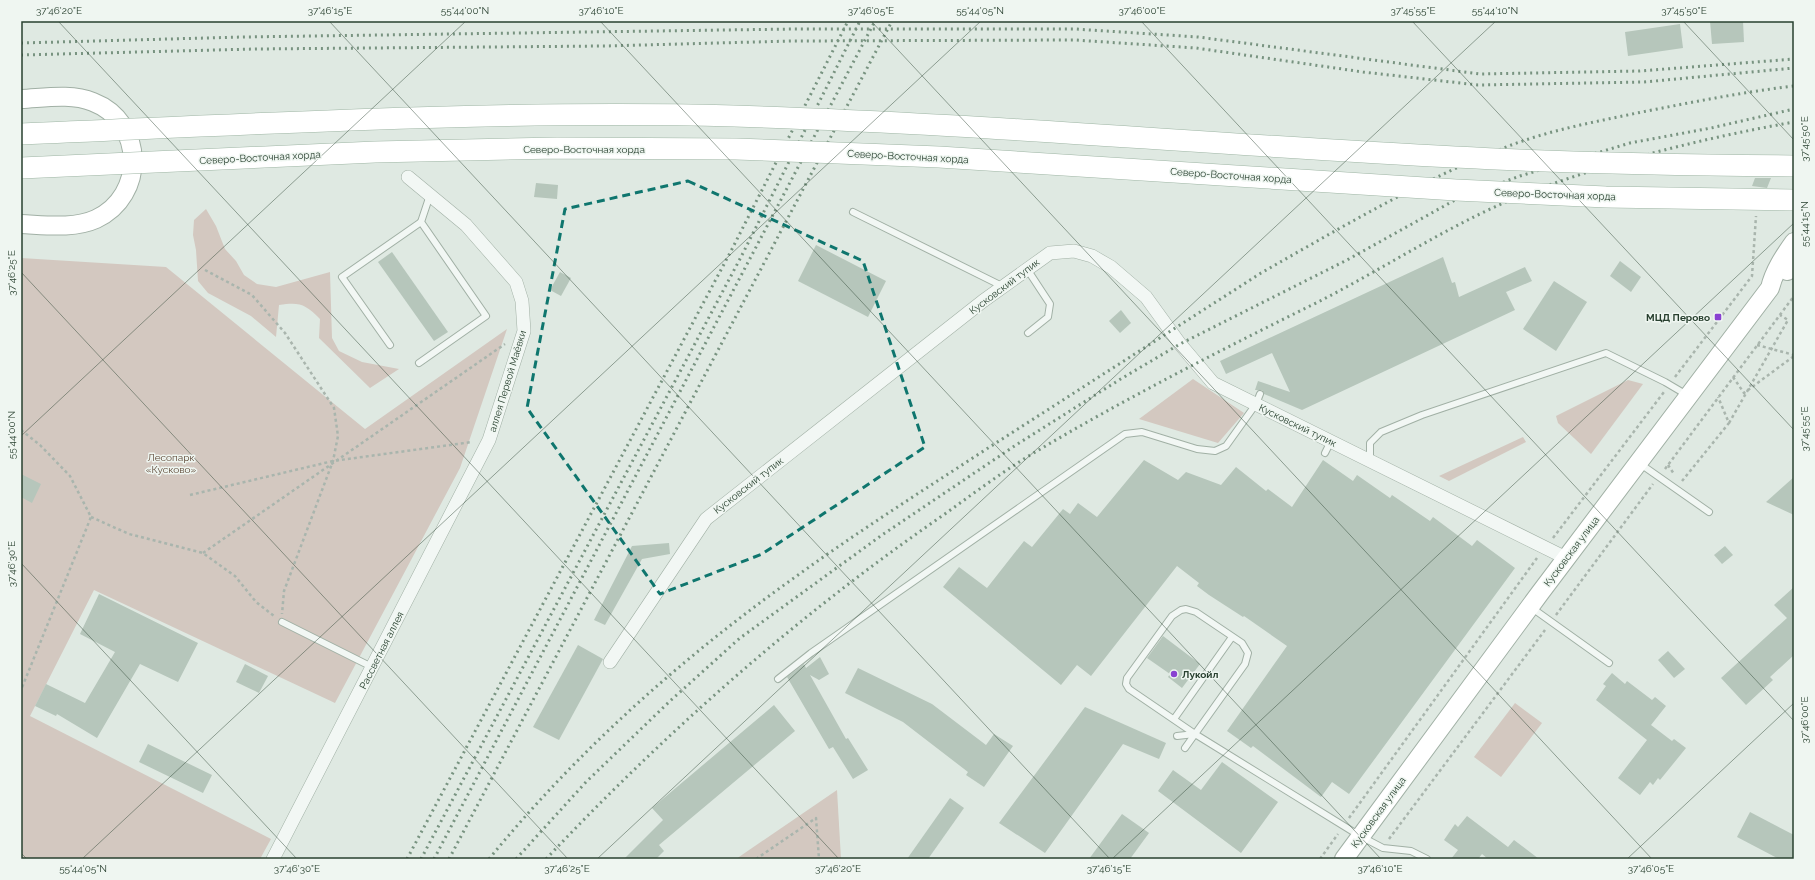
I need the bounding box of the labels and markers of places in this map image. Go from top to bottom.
place label: МЦД Перово [1646,312,1710,323]
marker: МЦД Перово [1713,312,1723,322]
marker: Лукойл [1169,669,1179,679]
place label: Лукойл [1182,669,1219,680]

